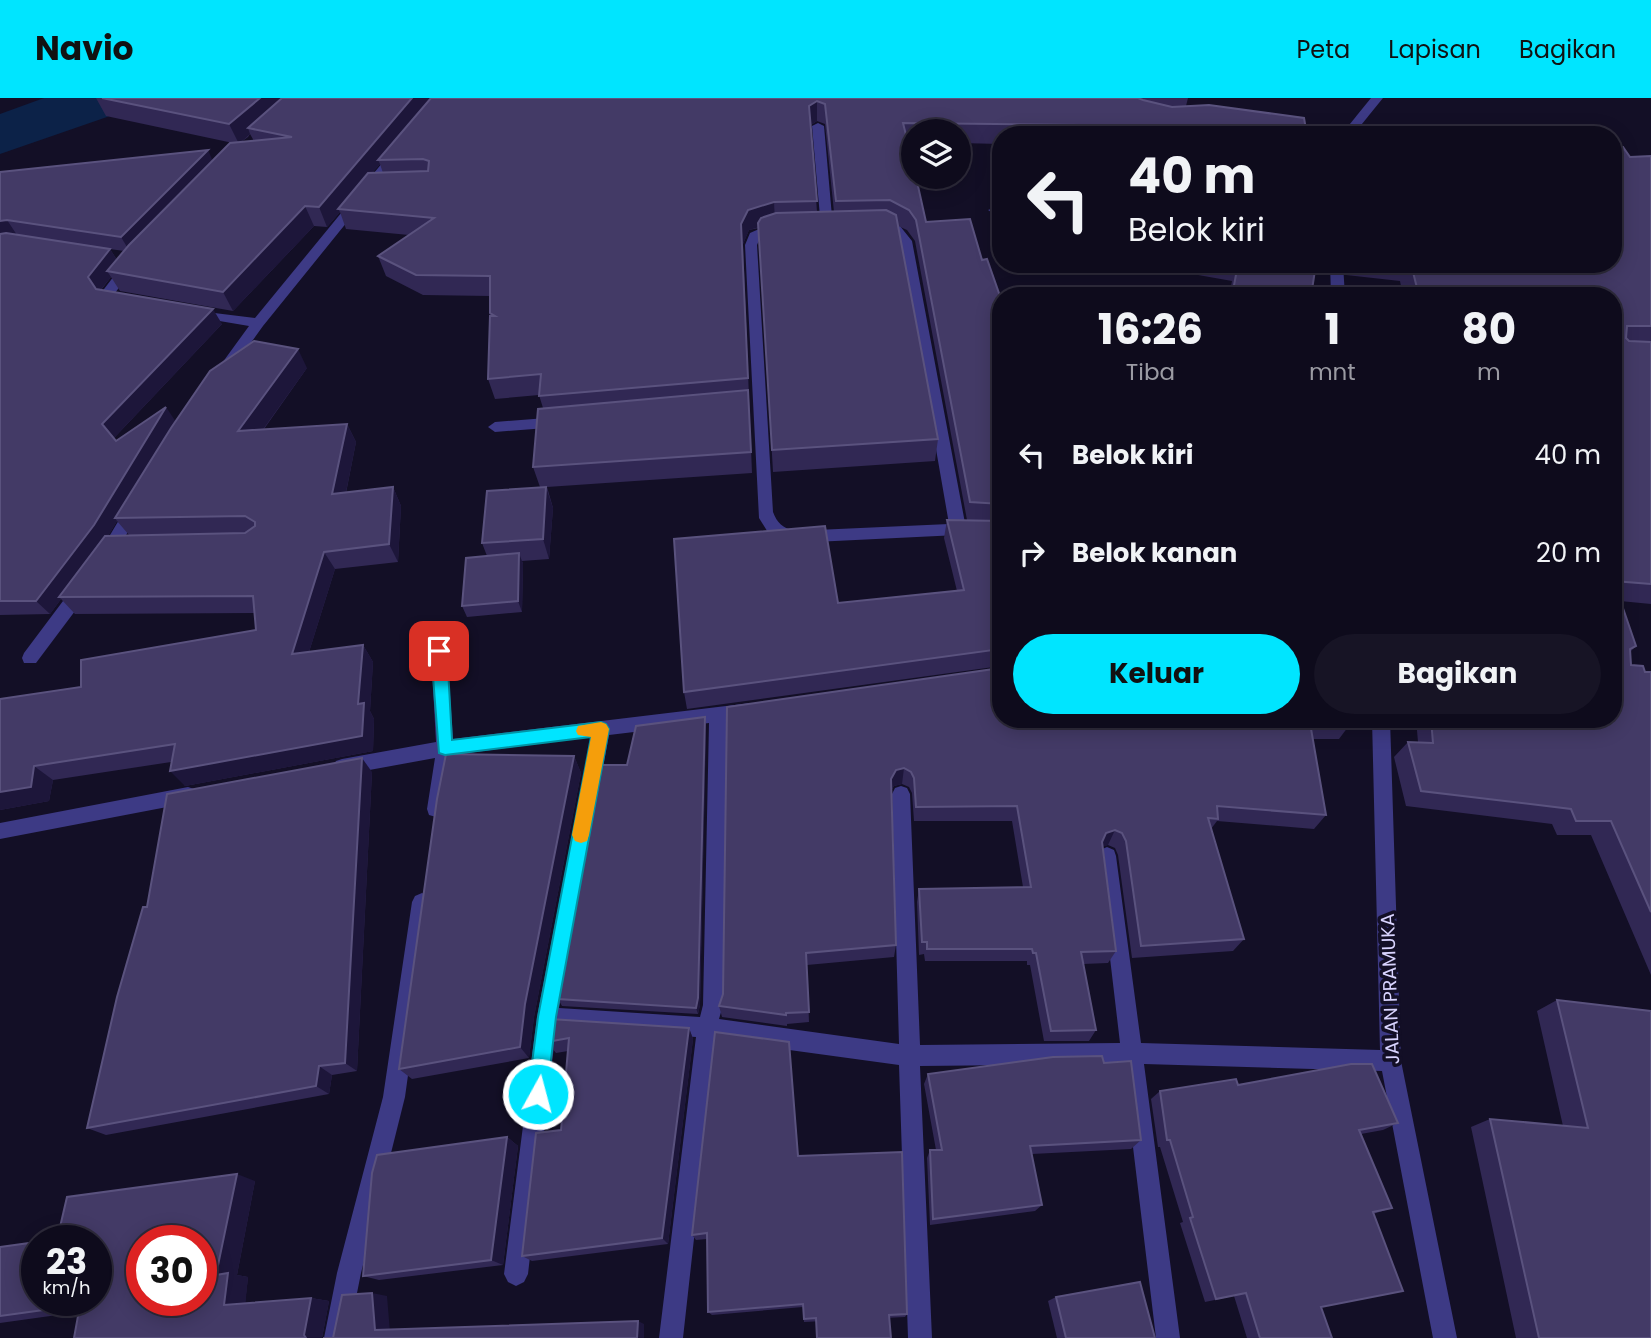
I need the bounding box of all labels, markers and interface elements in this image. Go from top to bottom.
text: Navio [35,25,134,72]
text: Peta [1296,33,1350,66]
text: Lapisan [1388,33,1481,66]
text: Bagikan [1519,33,1616,66]
map controls [901,119,971,189]
button: layers [901,119,971,189]
text: 40 m [1128,142,1255,210]
icon: left [1013,154,1104,245]
text: Belok kiri [1128,207,1265,252]
text: 16:26 [1098,300,1203,359]
text: 1 [1324,300,1340,359]
text: 80 [1462,300,1516,359]
text: Tiba [1126,356,1175,388]
text: mnt [1309,356,1356,388]
text: m [1477,356,1501,388]
icon: left [1013,436,1051,474]
text: Belok kiri [1072,437,1194,473]
text: 40 m [1535,437,1601,473]
icon: right [1013,534,1051,572]
text: Belok kanan [1072,535,1237,571]
text: 20 m [1536,535,1601,571]
pin [409,621,469,681]
icon: arrive [420,632,458,670]
button: Keluar [1013,634,1300,714]
button: Bagikan [1314,634,1601,714]
street label: JALAN PRAMUKA [1374,913,1406,1065]
position arrow [501,1057,575,1131]
speed limit sign: 30 [126,1225,217,1316]
text: 23 [46,1237,87,1286]
text: km/h [43,1275,90,1300]

